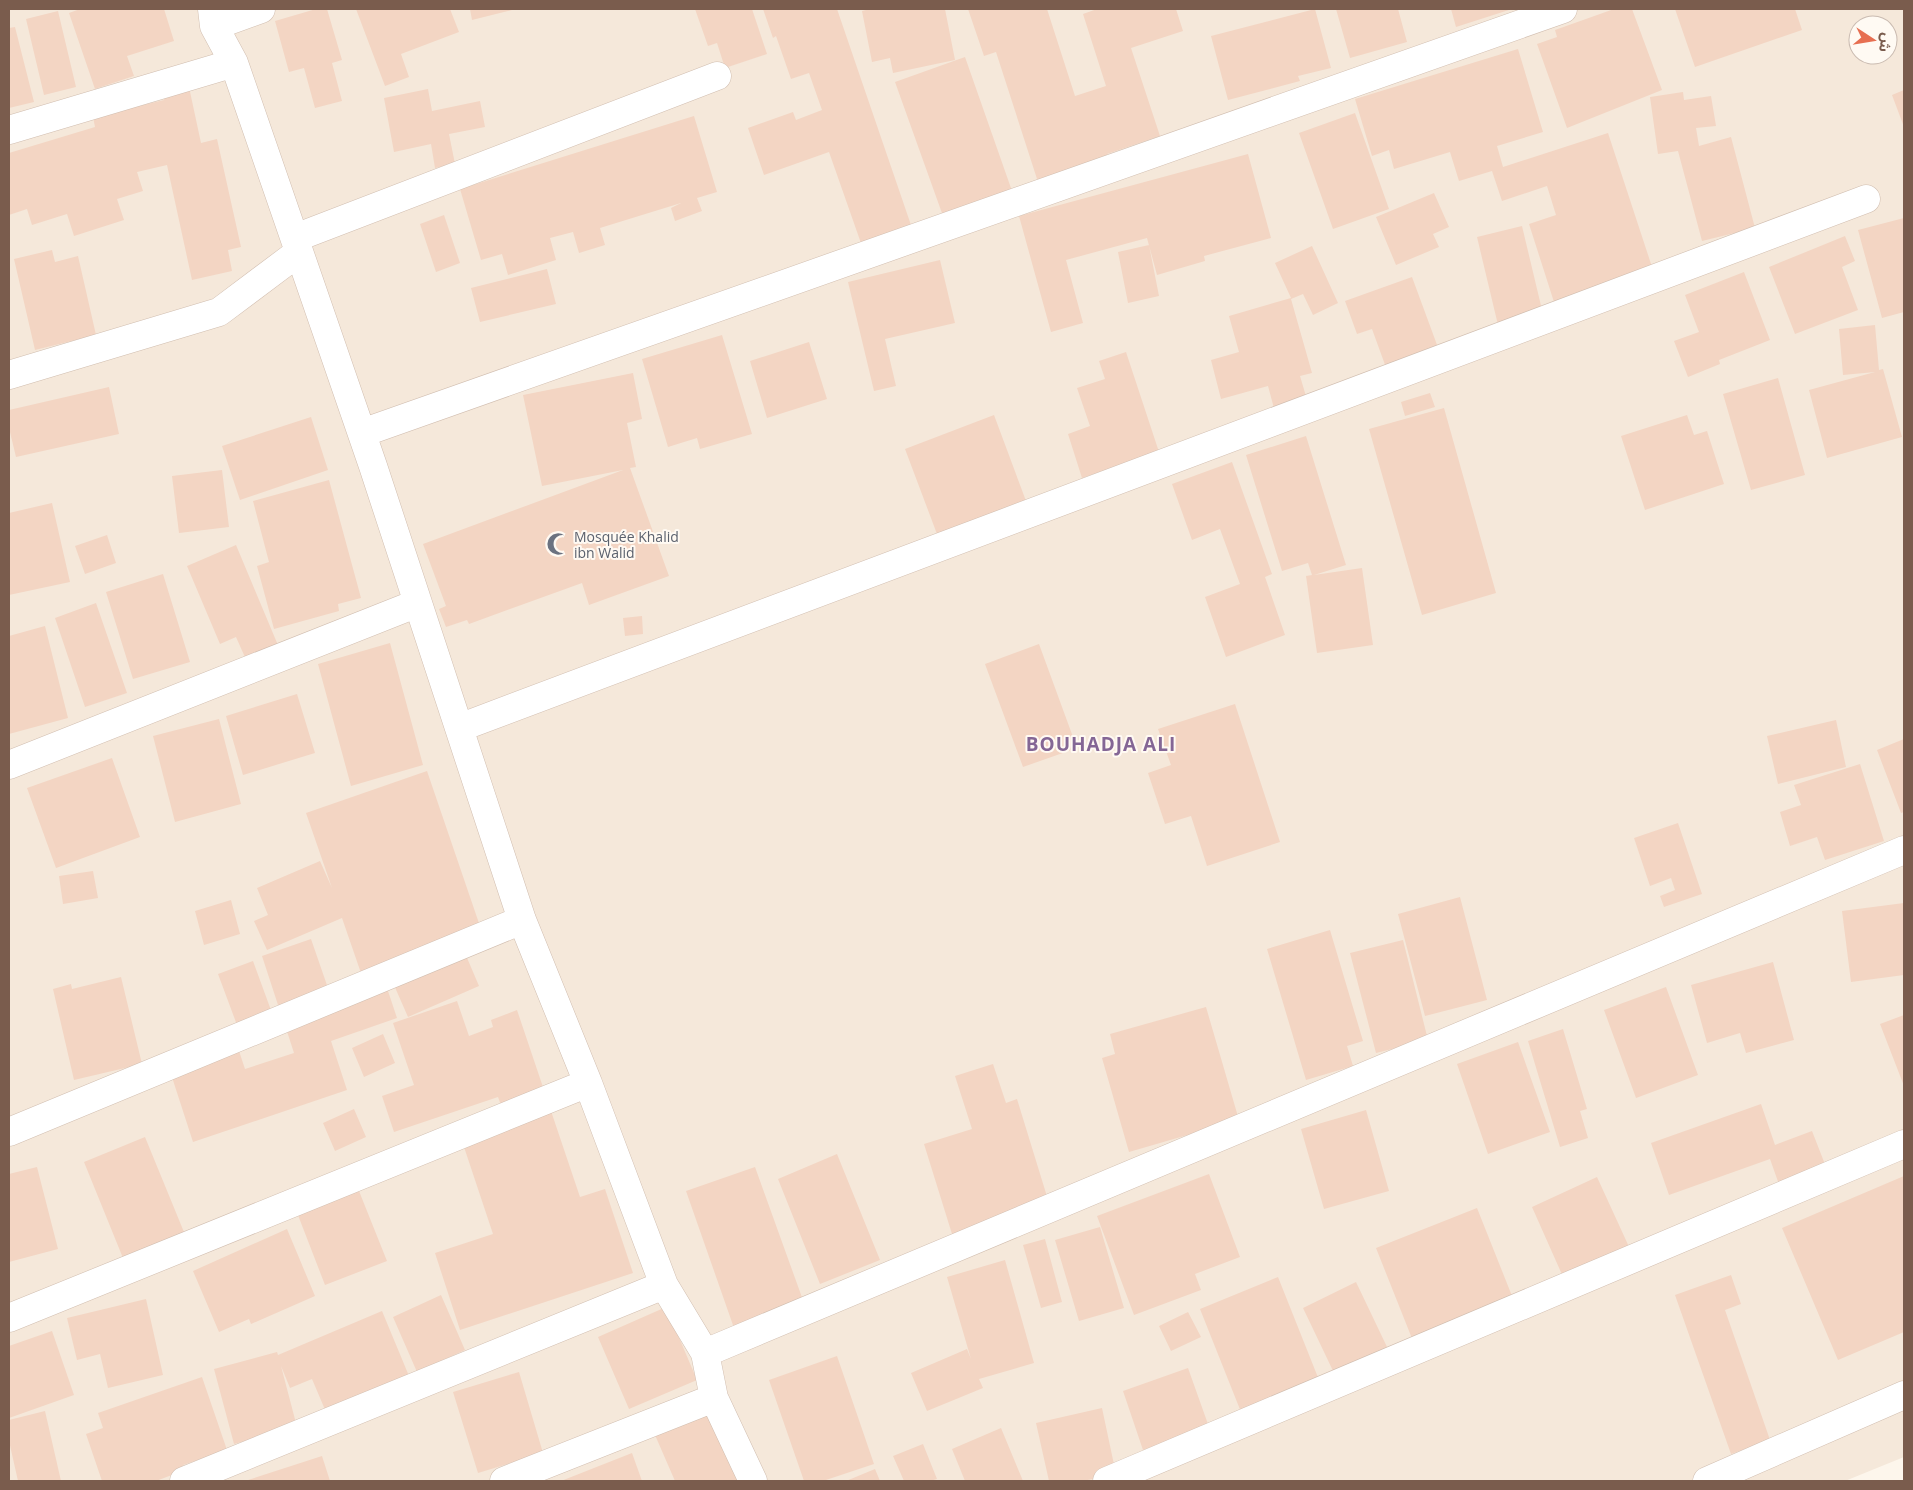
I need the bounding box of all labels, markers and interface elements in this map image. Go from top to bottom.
north arrow [1848,15,1898,65]
text: ش [1875,31,1897,54]
place label: Mosquée Khalid ibn Walid [574,527,679,562]
mosque icon: Mosquée Khalid ibn Walid [545,531,571,557]
district label: BOUHADJA ALI [1026,731,1176,757]

